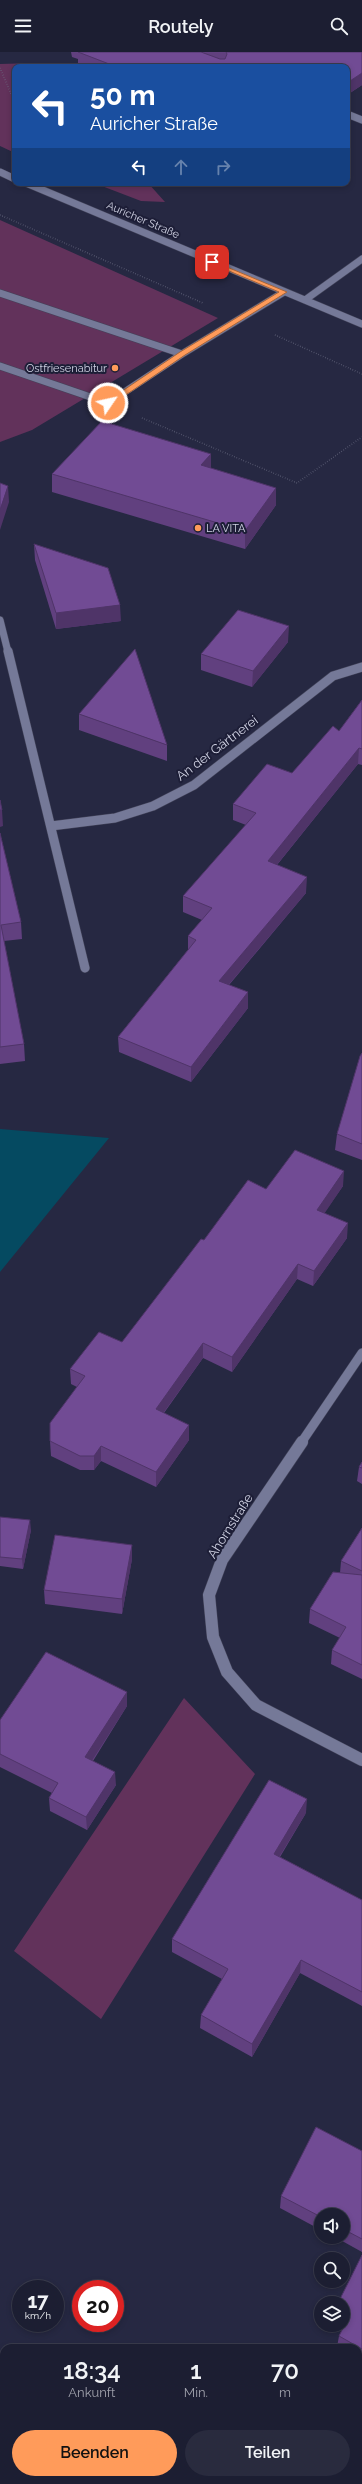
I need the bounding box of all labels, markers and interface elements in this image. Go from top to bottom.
icon: menu [12,15,34,37]
icon: search [328,15,350,37]
text: Routely [148,16,214,37]
text: 50 m [90,79,156,112]
icon: left [24,80,76,132]
text: Auricher Straße [90,113,218,134]
icon: left [128,156,150,178]
icon: ahead [170,156,192,178]
icon: right [212,156,234,178]
street label: Auricher Straße [105,199,182,241]
pin [195,245,229,279]
icon: arrive [201,251,223,273]
place label: Ostfriesenabitur [26,362,107,375]
marker: Ostfriesenabitur [110,363,120,373]
position arrow [87,382,129,424]
place label: LA VITA [206,522,246,535]
marker: LA VITA [193,523,203,533]
street label: An der Gärtnerei [173,712,261,784]
street label: Ahornstraße [204,1491,256,1561]
map controls [314,2208,350,2332]
button: sound [314,2208,350,2244]
button: search [314,2252,350,2288]
speed limit sign: 20 [72,2280,124,2332]
text: 17 [27,2289,49,2313]
button: layers [314,2296,350,2332]
text: km/h [25,2310,51,2321]
text: 18:34 [63,2356,121,2385]
text: 1 [190,2356,202,2385]
text: 70 [271,2356,299,2385]
text: Ankunft [68,2385,115,2400]
text: Min. [184,2385,208,2400]
text: m [279,2385,291,2400]
button: Beenden [12,2430,177,2476]
button: Teilen [185,2430,350,2476]

